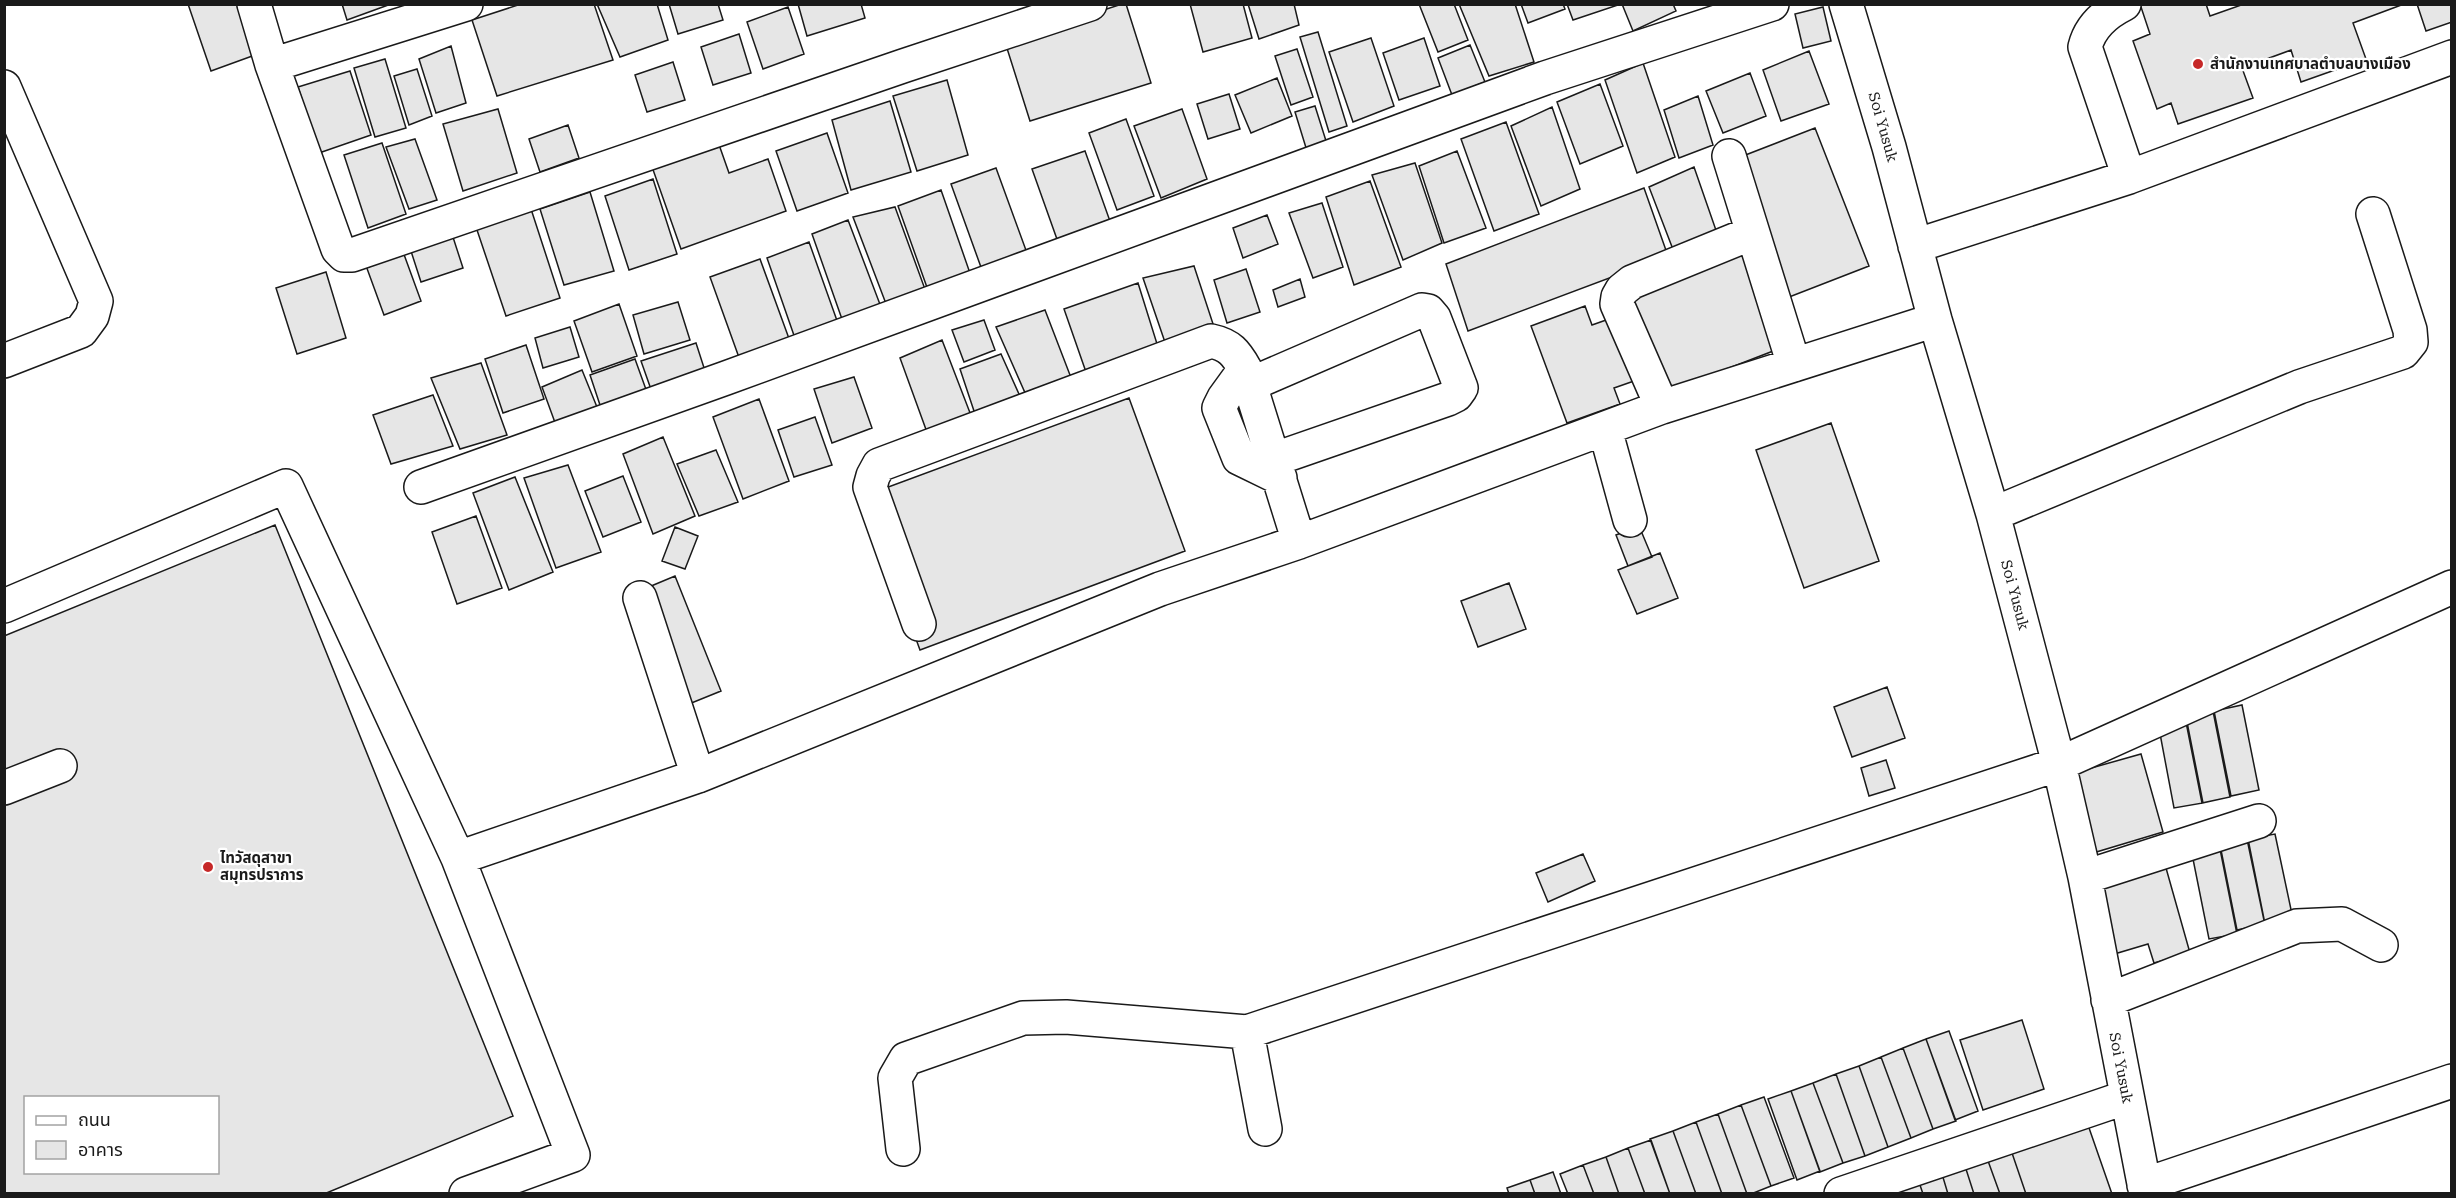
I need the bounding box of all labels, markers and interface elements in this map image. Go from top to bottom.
place label: สำนักงานเทศบาลตำบลบางเมือง [2210,55,2411,73]
marker: สำนักงานเทศบาลตำบลบางเมือง [2191,57,2205,71]
street label: Soi Yusuk [1864,90,1902,165]
street label: Soi Yusuk [1997,558,2033,633]
place label: ไทวัสดุสาขา สมุทรปราการ [220,849,304,884]
marker: ไทวัสดุสาขา สมุทรปราการ [201,860,215,874]
street label: Soi Yusuk [2105,1031,2137,1106]
legend [24,1096,219,1174]
text: ถนน [78,1109,111,1130]
text: อาคาร [78,1139,123,1160]

